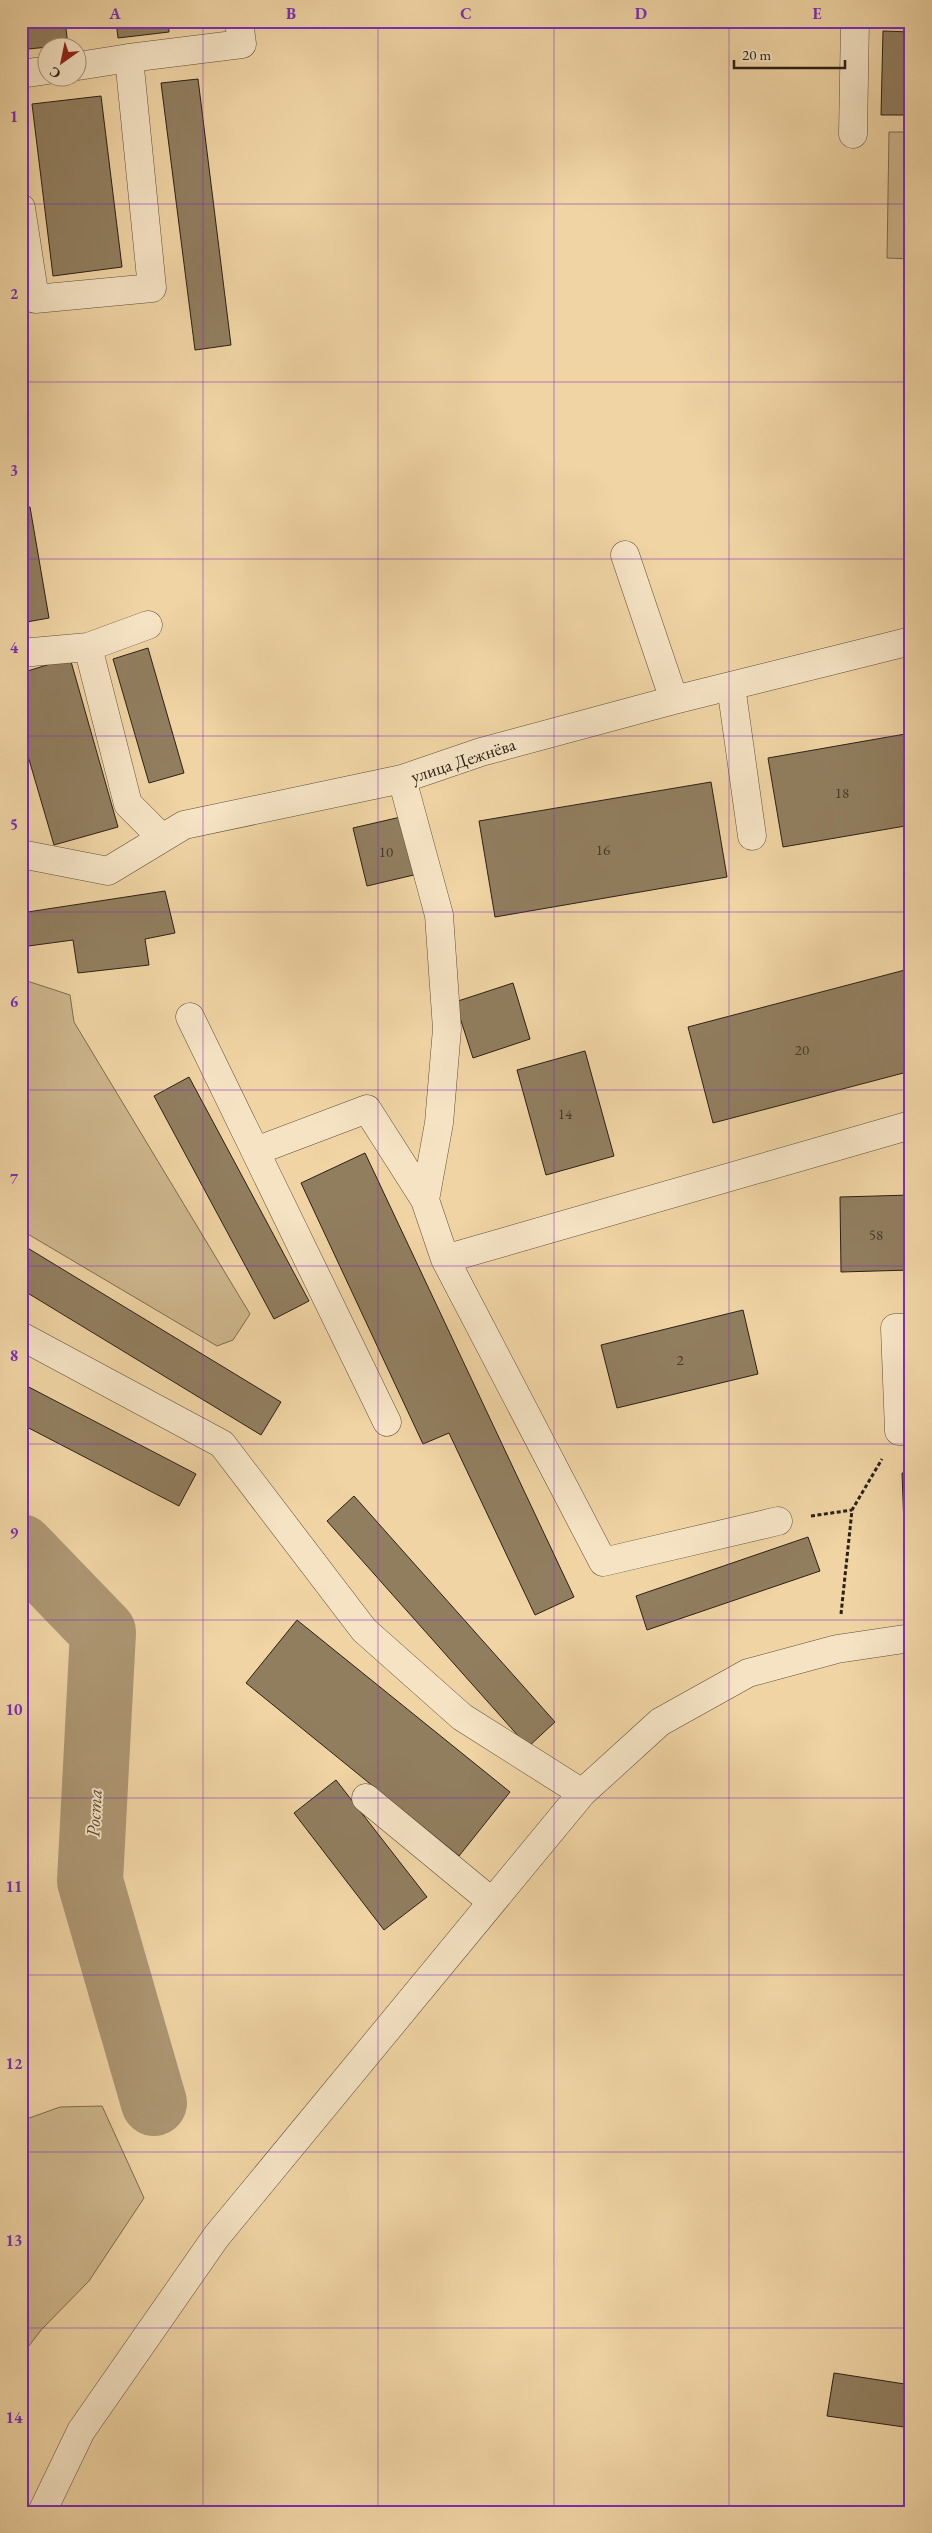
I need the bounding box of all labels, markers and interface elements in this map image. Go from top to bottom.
text: A [108,3,121,24]
text: B [286,3,296,24]
text: C [460,3,472,24]
text: D [635,3,647,24]
text: E [812,3,822,24]
north arrow [38,38,88,88]
scale bar [734,38,846,70]
text: 20 m [742,45,771,64]
text: С [46,63,64,83]
text: 1 [10,106,18,127]
text: 2 [10,283,19,304]
text: 3 [10,460,18,481]
text: 4 [10,637,19,658]
street label: улица Дежнёва [408,732,519,788]
house number: 18 [835,783,849,802]
text: 5 [10,814,18,835]
house number: 16 [596,840,610,859]
house number: 10 [379,842,393,861]
text: 6 [10,991,19,1012]
house number: 20 [795,1040,809,1059]
house number: 14 [558,1104,573,1123]
text: 7 [10,1168,19,1189]
house number: 58 [869,1225,883,1244]
text: 8 [10,1345,18,1366]
house number: 2 [676,1350,684,1369]
text: 9 [10,1522,19,1543]
text: 10 [6,1699,23,1720]
water label: Роста [80,1788,108,1838]
text: 11 [6,1876,22,1897]
text: 12 [6,2053,23,2074]
text: 13 [6,2230,22,2251]
text: 14 [6,2407,23,2428]

